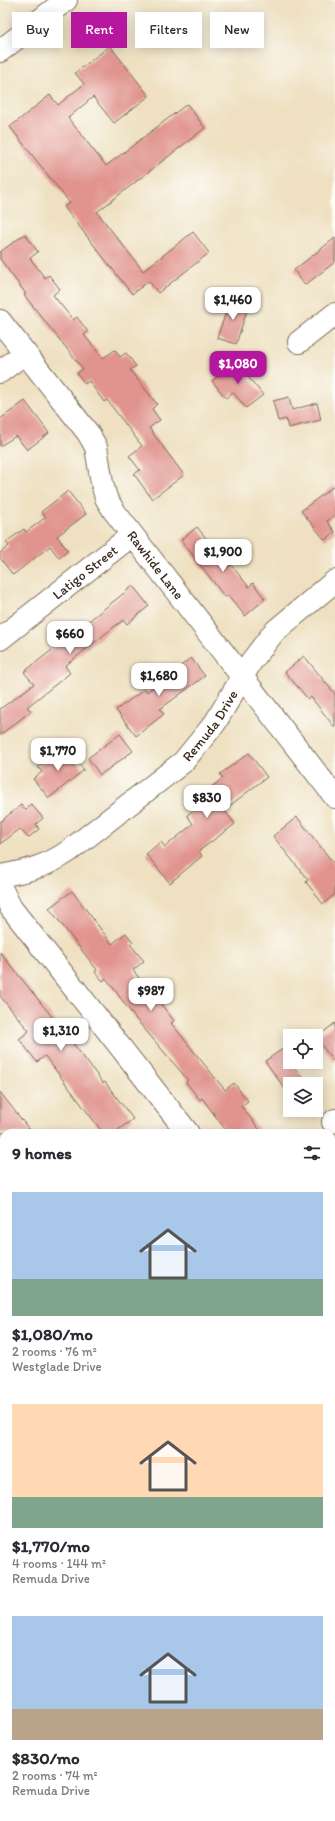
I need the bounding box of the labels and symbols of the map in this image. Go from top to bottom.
pin: $1,460 [200,287,266,321]
pin: $1,080 [205,351,271,385]
street label: Rawhide Lane [123,527,187,603]
pin: $1,900 [190,539,256,573]
street label: Latigo Street [49,542,121,603]
pin: $660 [46,621,94,655]
pin: $1,680 [126,663,192,697]
street label: Remuda Drive [179,687,242,765]
pin: $1,770 [25,738,91,772]
pin: $830 [183,785,231,819]
pin: $987 [127,978,175,1012]
pin: $1,310 [28,1018,94,1052]

